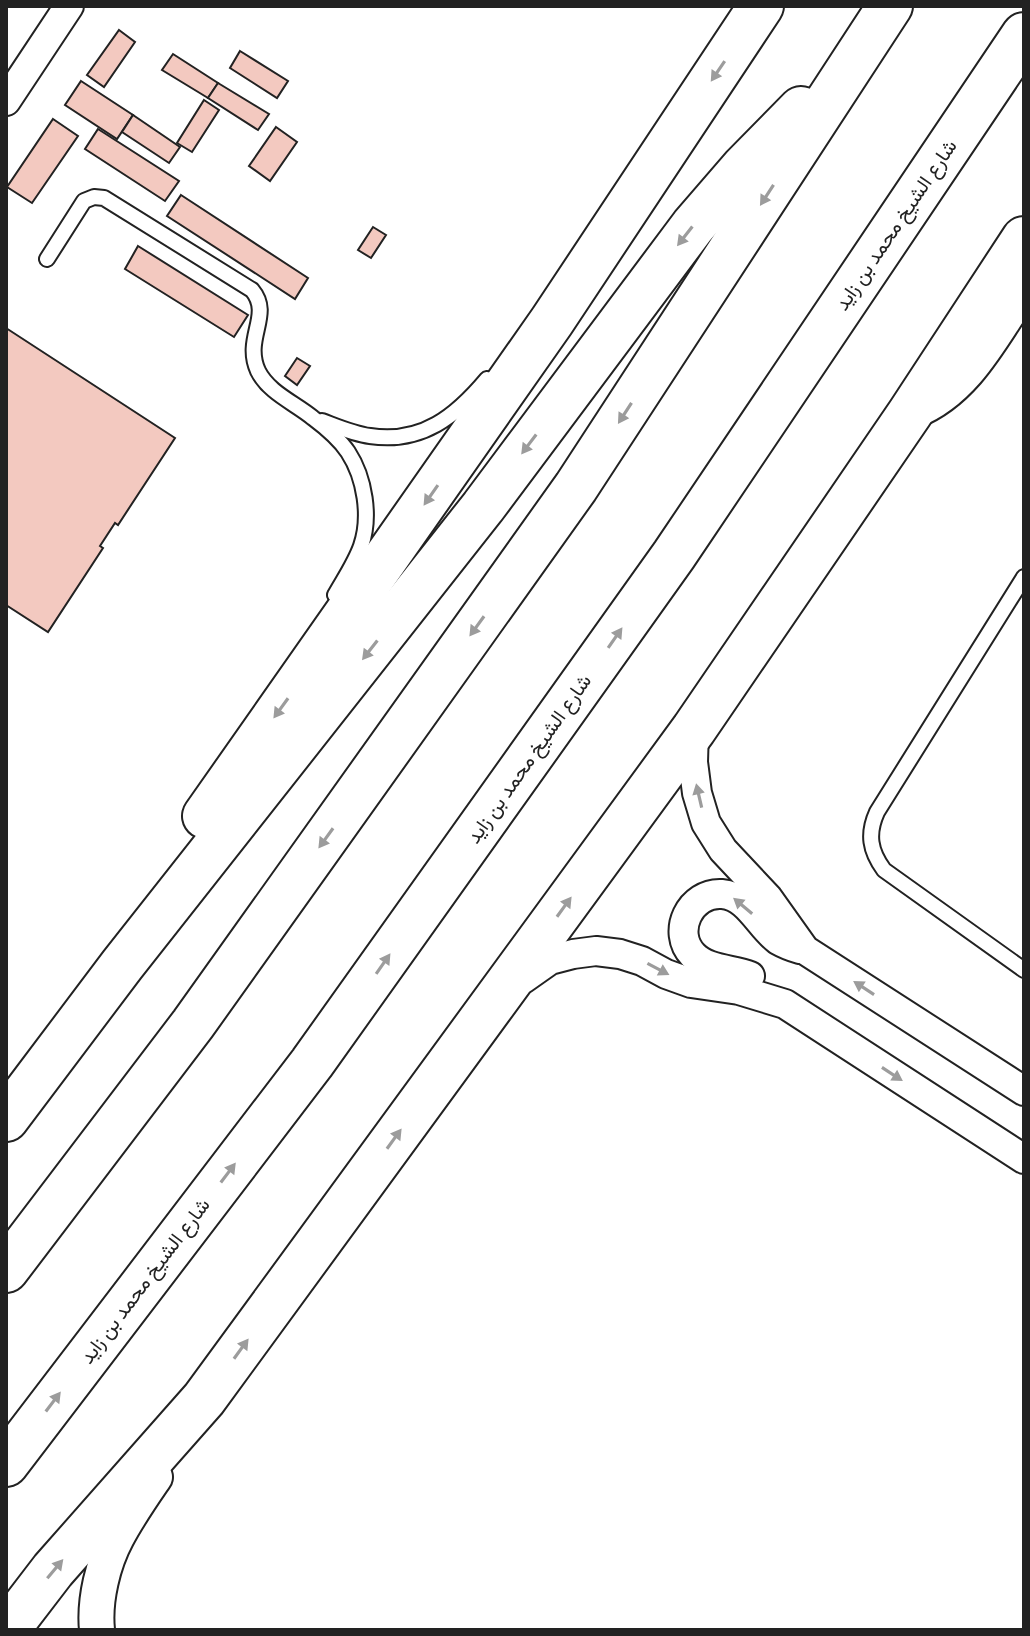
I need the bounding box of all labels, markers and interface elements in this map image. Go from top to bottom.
one-way arrow [711,60,726,82]
street label: شارع الشيخ محمد بن زايد [829,135,963,316]
one-way arrow [760,184,775,206]
one-way arrow [677,226,694,246]
one-way arrow [618,402,633,423]
one-way arrow [521,433,537,455]
one-way arrow [424,484,439,505]
one-way arrow [470,616,485,637]
one-way arrow [607,627,623,649]
one-way arrow [362,640,379,660]
street label: شارع الشيخ محمد بن زايد [461,670,598,849]
one-way arrow [274,697,290,718]
one-way arrow [692,783,705,808]
one-way arrow [319,827,334,848]
one-way arrow [556,896,572,917]
one-way arrow [734,898,754,915]
one-way arrow [375,953,390,974]
one-way arrow [647,963,670,976]
one-way arrow [853,982,875,996]
one-way arrow [882,1066,903,1081]
one-way arrow [386,1129,402,1150]
one-way arrow [220,1163,236,1183]
street label: شارع الشيخ محمد بن زايد [75,1193,216,1369]
one-way arrow [233,1338,249,1360]
one-way arrow [45,1391,61,1412]
one-way arrow [46,1559,63,1579]

